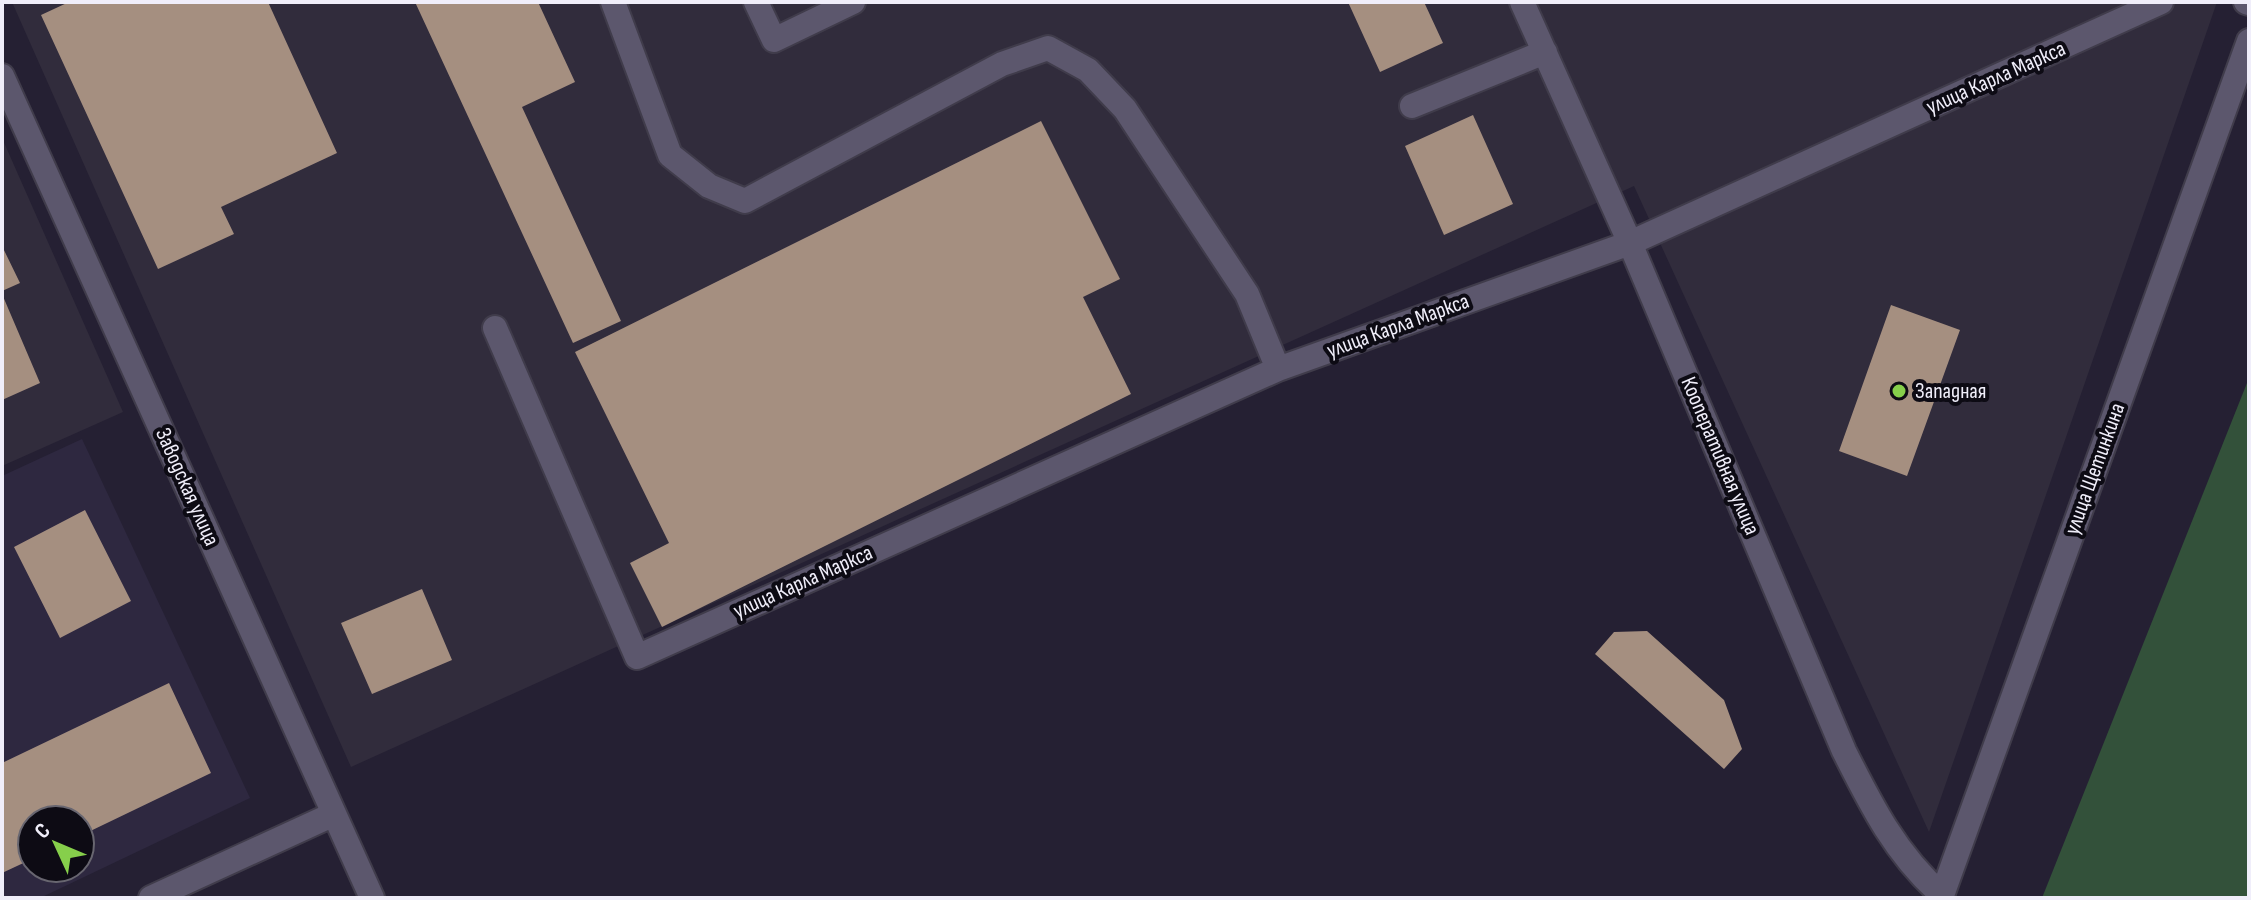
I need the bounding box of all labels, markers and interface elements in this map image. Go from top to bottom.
street label: улица Карла Маркса [1922,35,2070,121]
street label: улица Карла Маркса [1323,288,1473,364]
street label: Кооперативная улица [1675,373,1765,539]
place label: Западная [1915,378,1986,405]
marker: Западная [1890,382,1908,400]
street label: улица Щетинкина [2059,399,2131,539]
street label: Заводская улица [149,424,225,550]
street label: улица Карла Маркса [729,539,877,625]
north arrow [16,804,96,884]
text: С [29,818,56,845]

